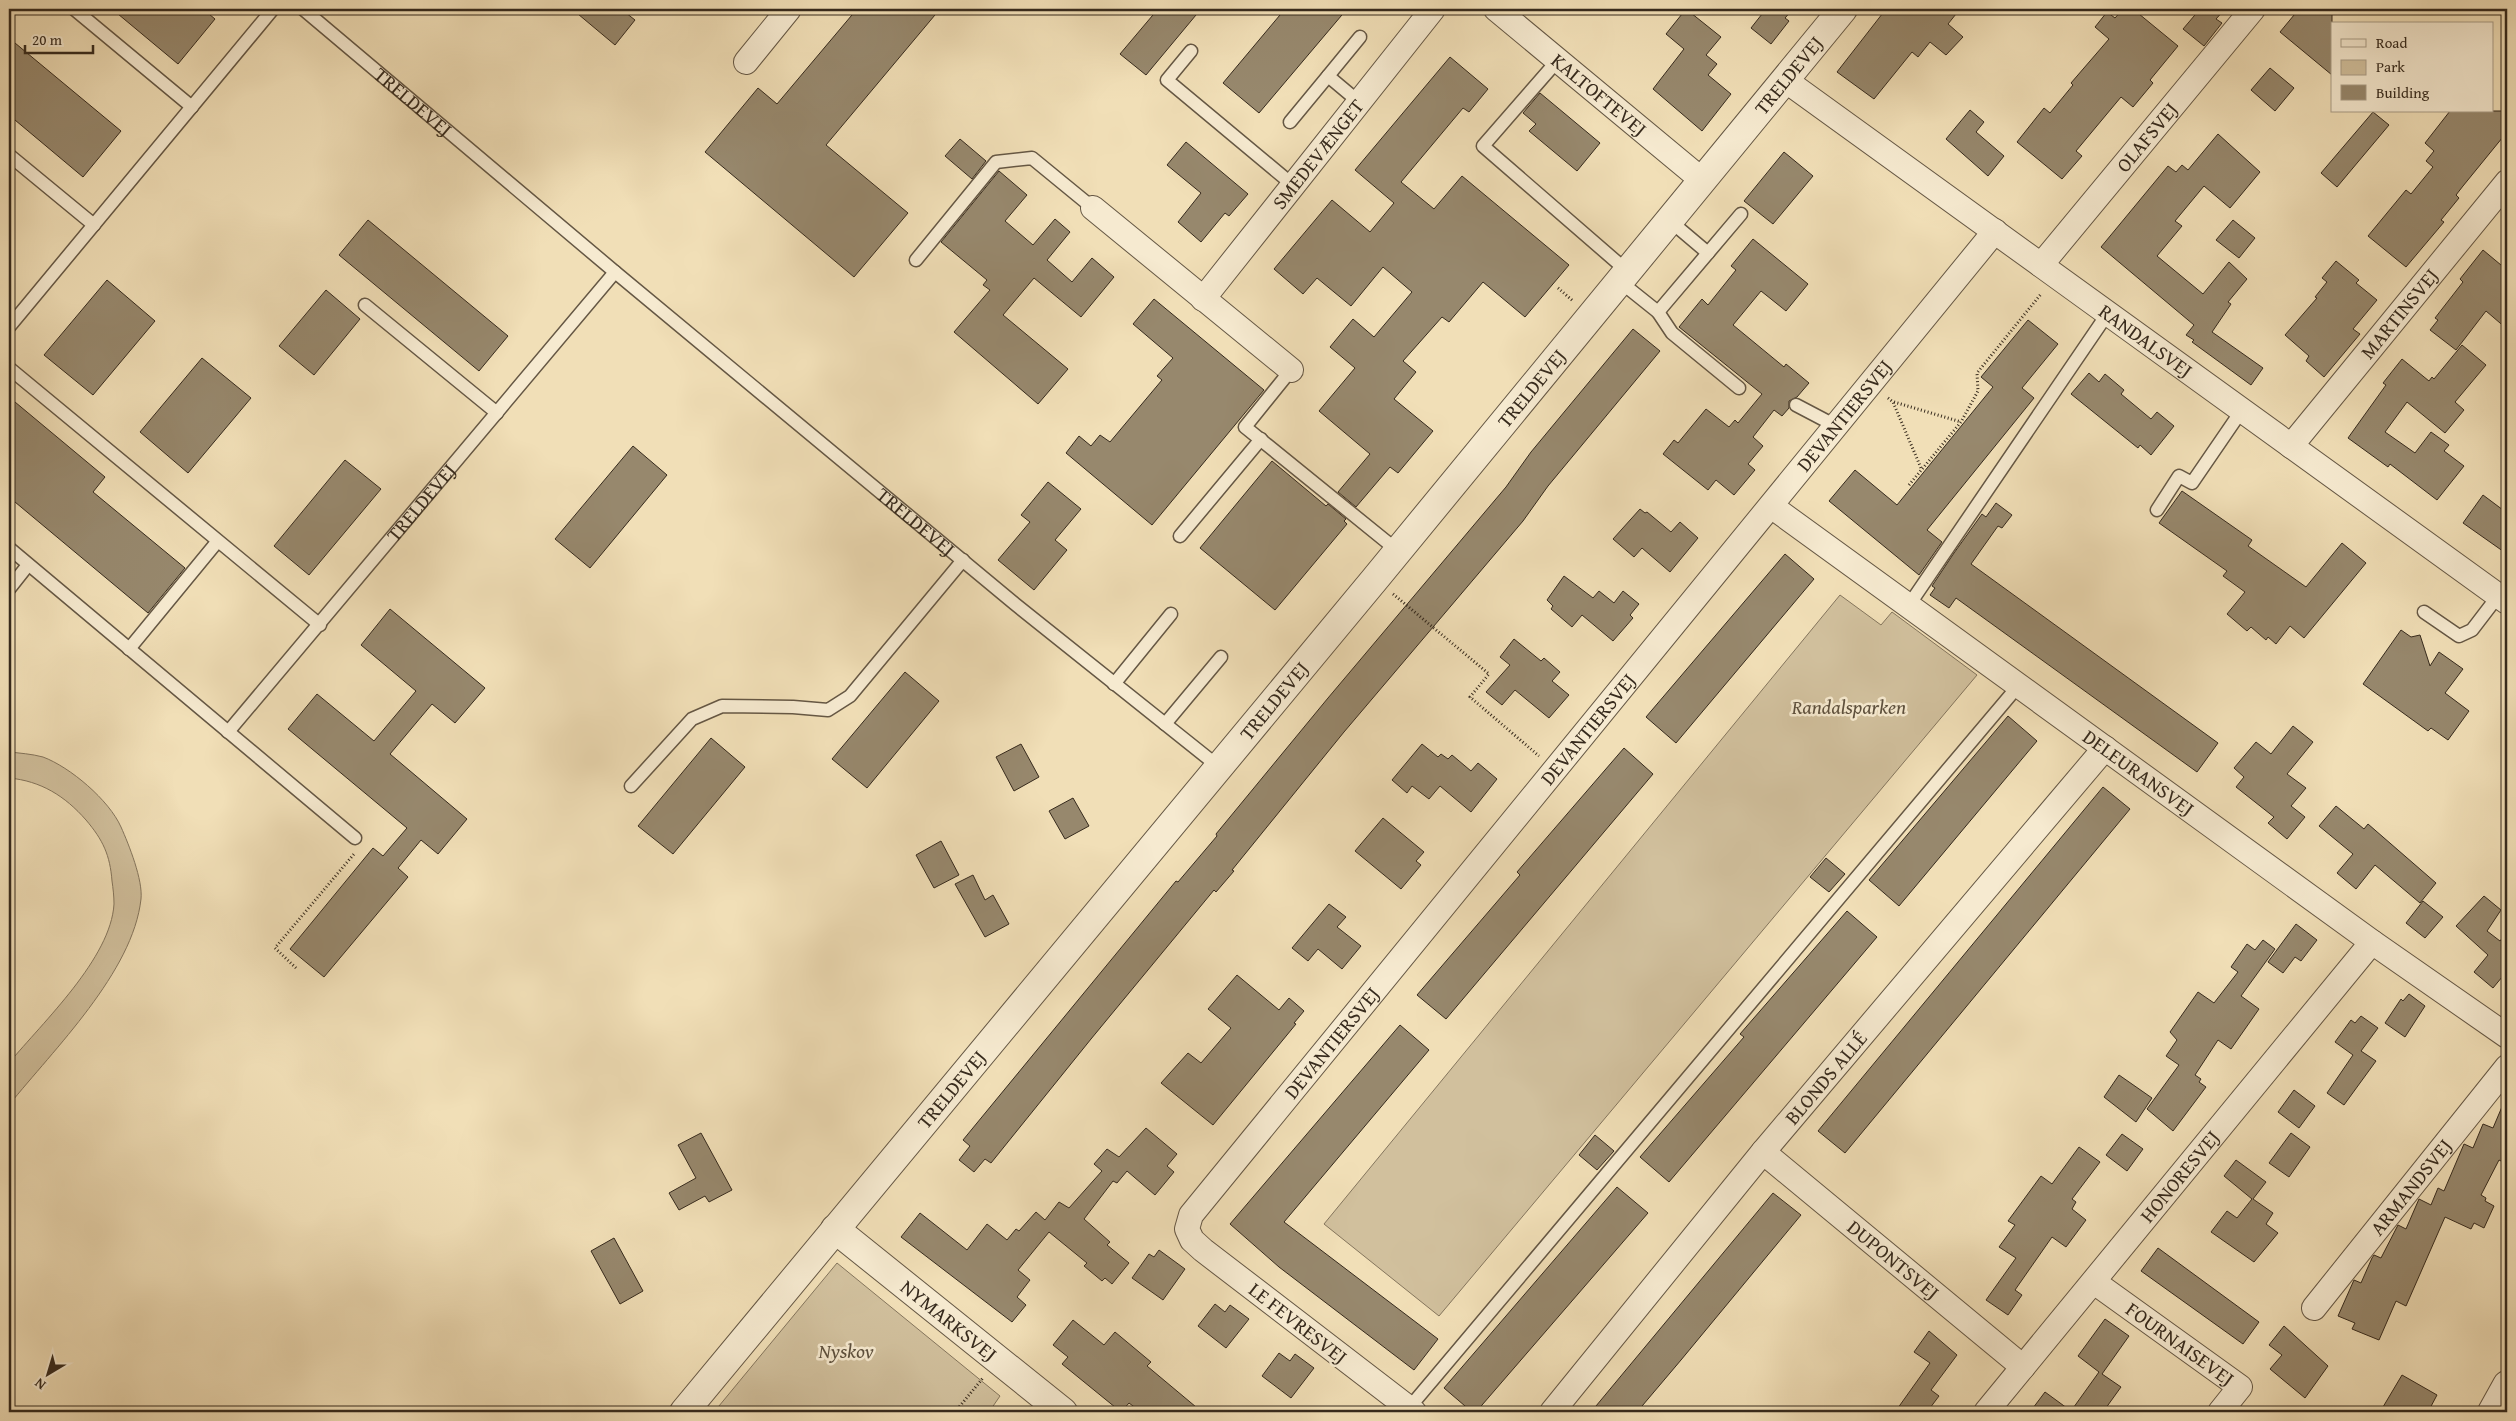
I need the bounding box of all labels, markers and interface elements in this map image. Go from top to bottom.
scale bar [25,22,92,54]
legend [2331,22,2494,112]
text: 20 m [32,29,63,50]
street label: TRELDEVEJ [1747,29,1829,121]
text: Road [2376,32,2407,53]
street label: KALTOFTEVEJ [1545,46,1654,143]
text: Park [2376,56,2405,77]
street label: TRELDEVEJ [368,60,459,143]
text: Building [2376,82,2430,103]
street label: SMEDEVÆNGET [1265,92,1370,215]
street label: OLAFSVEJ [2109,96,2184,178]
street label: MARTINSVEJ [2353,262,2445,365]
street label: RANDALSVEJ [2093,296,2199,384]
street label: TRELDEVEJ [1490,342,1572,434]
street label: DEVANTIERSVEJ [1789,353,1898,477]
street label: TRELDEVEJ [379,457,462,548]
street label: TRELDEVEJ [871,480,962,563]
street label: TRELDEVEJ [1232,655,1315,746]
street label: DEVANTIERSVEJ [1533,667,1642,791]
park label: Randalsparken [1791,692,1906,721]
street label: DELEURANSVEJ [2077,722,2200,823]
street label: DEVANTIERSVEJ [1277,980,1386,1105]
street label: BLONDS ALLÉ [1777,1024,1873,1131]
street label: TRELDEVEJ [910,1044,992,1135]
street label: HONORESVEJ [2133,1124,2226,1228]
street label: ARMANDSVEJ [2363,1132,2458,1241]
street label: DUPONTSVEJ [1841,1212,1946,1306]
street label: NYMARKSVEJ [895,1272,1004,1368]
street label: LE FEVRESVEJ [1243,1275,1354,1370]
street label: FOURNAISEVEJ [2120,1295,2241,1392]
park label: Nyskov [817,1336,874,1365]
north arrow [22,1348,72,1398]
text: N [30,1373,50,1395]

